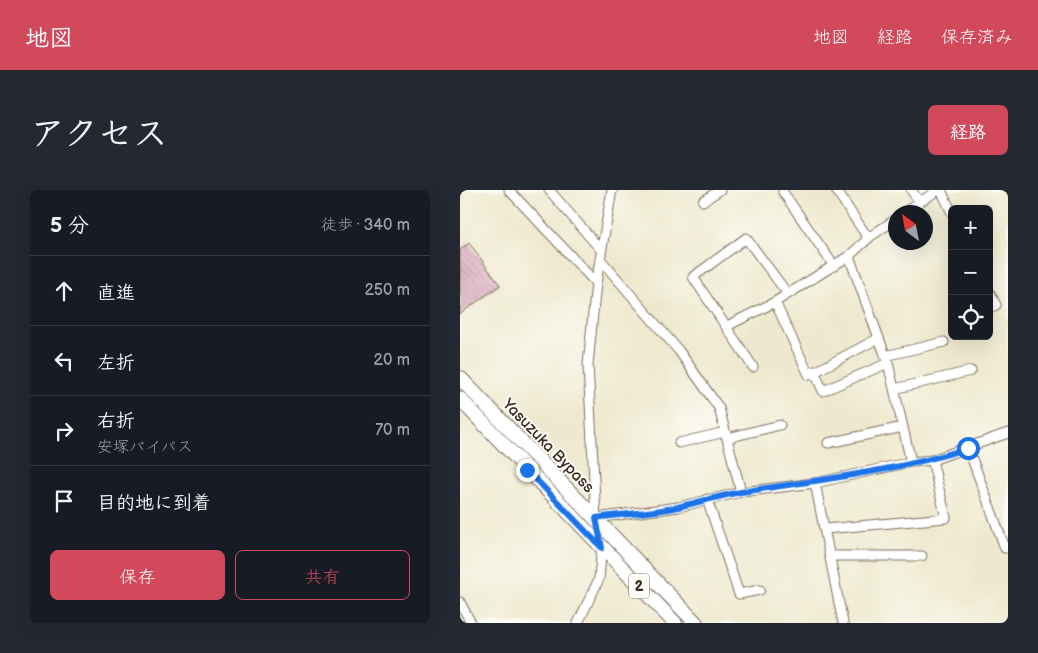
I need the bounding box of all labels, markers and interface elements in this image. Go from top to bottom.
text: 地図 [25,24,73,53]
text: 地図 [813,27,849,48]
text: 経路 [877,27,913,48]
text: 保存済み [941,27,1013,48]
button: 経路 [928,105,1008,155]
text: アクセス [30,113,168,156]
north arrow [888,205,933,250]
map controls [948,205,993,340]
button: + [948,205,993,250]
text: 5 分 [50,213,89,238]
text: 徒歩 · 340 m [321,216,410,235]
button: − [948,250,993,295]
icon: ahead [50,277,78,305]
text: 250 m [364,281,410,300]
text: 直進 [97,282,135,305]
button: locate [948,295,993,340]
icon: left [50,347,78,375]
text: 20 m [374,351,410,370]
text: 左折 [97,352,135,375]
street label: Yasuzuka Bypass [497,394,598,497]
text: 右折 [97,410,135,433]
icon: right [50,417,78,445]
text: 70 m [375,421,410,440]
route start [957,437,980,460]
text: 安塚バイパス [97,438,193,457]
route end [516,459,539,482]
icon: arrive [50,487,78,515]
text: 目的地に到着 [97,492,211,515]
button: 保存 [50,550,225,600]
button: 共有 [235,550,410,600]
road number: 2 [629,574,649,598]

